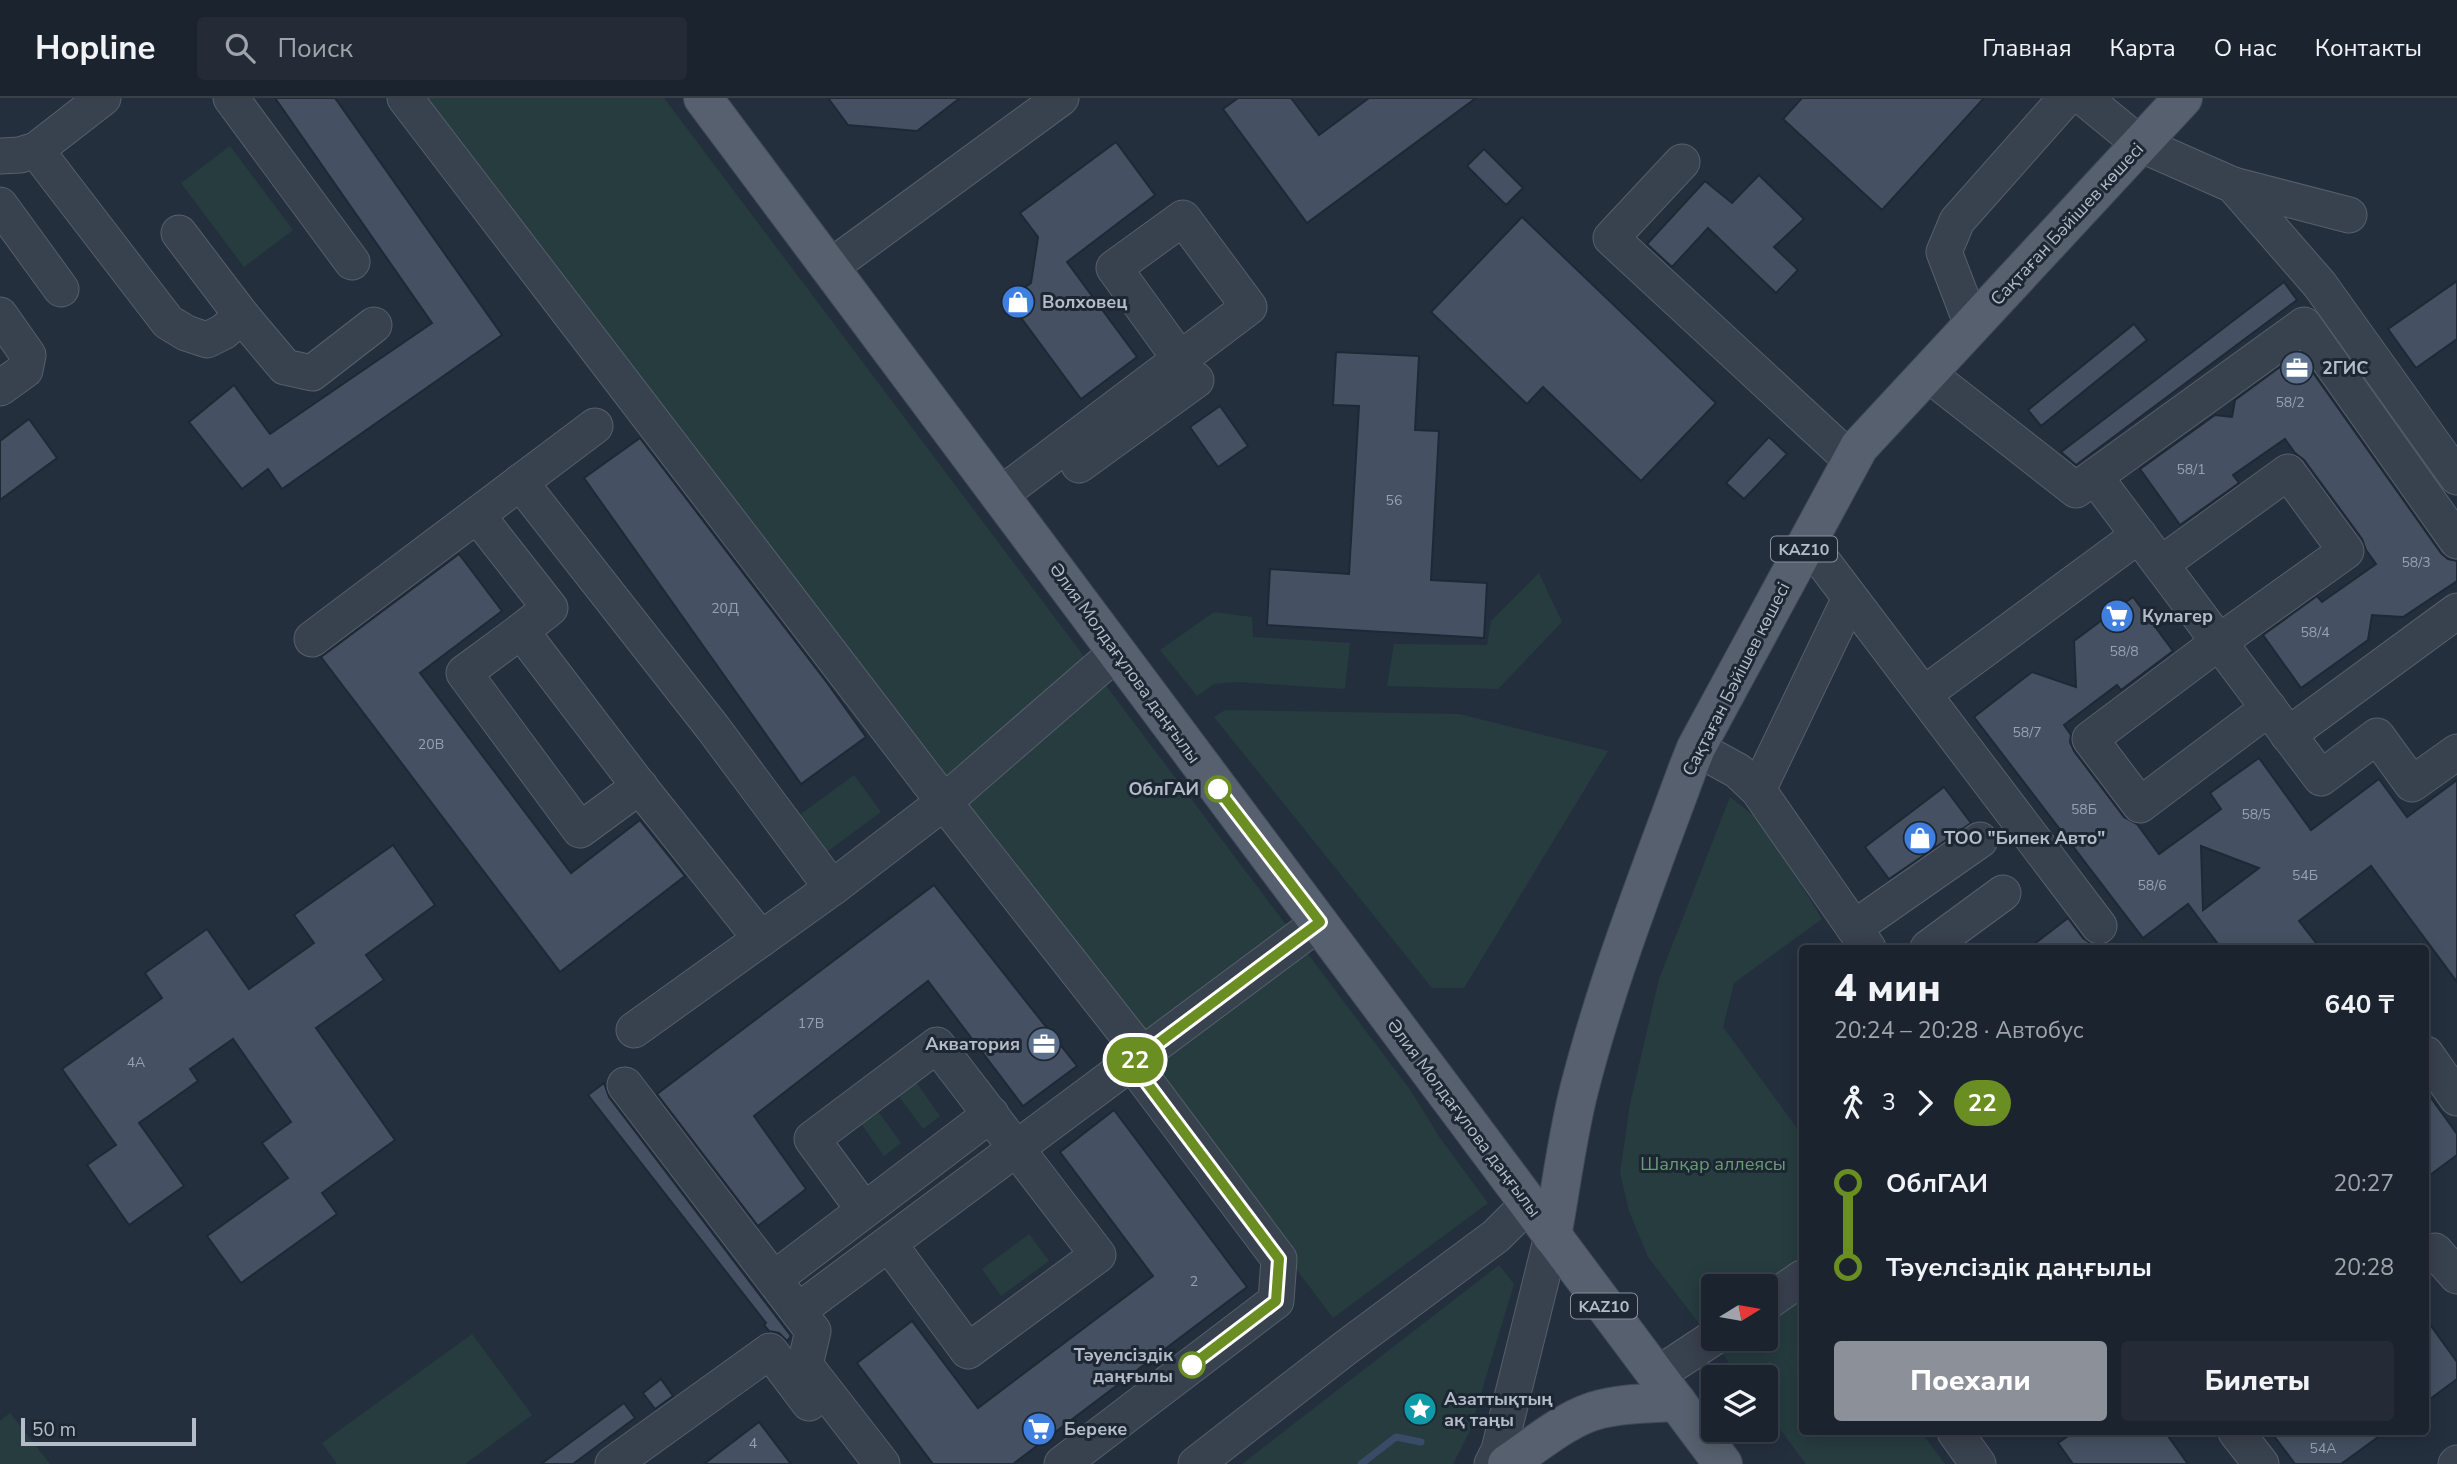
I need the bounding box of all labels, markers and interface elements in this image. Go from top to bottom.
search box [197,17,687,80]
text: Hopline [35,26,155,71]
icon: search [221,29,259,67]
text: Поиск [277,31,353,66]
text: Главная [1982,32,2072,64]
text: Карта [2110,32,2176,64]
text: О нас [2214,32,2277,64]
text: Контакты [2315,32,2422,64]
street label: Сақтаған Бәйішев көшесі [1985,137,2149,311]
shop icon: Волховец [999,283,1037,321]
place label: Волховец [1042,290,1128,314]
office icon: 2ГИС [2278,349,2316,387]
place label: 2ГИС [2322,356,2369,380]
house number: 58/2 [2275,393,2305,412]
house number: 58/1 [2176,460,2206,479]
house number: 56 [1386,491,1402,510]
road number: KAZ10 [1771,536,1837,562]
house number: 58/3 [2401,553,2431,572]
street label: Әлия Молдағұлова даңғылы [1044,558,1206,768]
street label: Сақтаған Бәйішев көшесі [1677,578,1795,780]
supermarket icon: Кулагер [2098,597,2136,635]
house number: 20Д [711,599,739,618]
place label: Кулагер [2142,604,2213,628]
house number: 58/4 [2300,623,2330,642]
house number: 58/8 [2109,642,2139,661]
house number: 58/7 [2012,723,2042,742]
house number: 20В [418,735,444,754]
marker: ОблГАИ [1205,776,1231,802]
place label: ОблГАИ [1128,777,1199,801]
house number: 58Б [2071,800,2097,819]
house number: 58/5 [2241,805,2271,824]
shop icon: ТОО "Бипек Авто" [1901,819,1939,857]
place label: ТОО "Бипек Авто" [1944,826,2105,850]
house number: 54Б [2292,866,2318,885]
house number: 58/6 [2137,876,2167,895]
text: 4 мин [1834,963,1941,1014]
text: 640 ₸ [2325,987,2394,1022]
house number: 17В [798,1014,824,1033]
street label: Әлия Молдағұлова даңғылы [1381,1014,1547,1222]
text: 20:24 – 20:28 · Автобус [1834,1015,2084,1046]
office icon: Акватория [1025,1025,1063,1063]
place label: Акватория [925,1032,1020,1056]
line badge: 22 [1104,1037,1166,1083]
text: 22 [1121,1044,1149,1076]
house number: 4А [127,1053,145,1072]
icon: walk [1834,1084,1872,1122]
icon: forward [1906,1084,1944,1122]
text: 3 [1882,1087,1896,1118]
text: 22 [1968,1087,1997,1119]
park label: Шалқар аллеясы [1640,1152,1786,1176]
text: ОблГАИ [1886,1166,1988,1201]
text: 20:27 [2334,1168,2394,1199]
text: Тәуелсіздік даңғылы [1886,1250,2152,1285]
text: 20:28 [2334,1252,2394,1283]
house number: 2 [1190,1272,1198,1291]
north arrow [1701,1274,1778,1351]
map controls [1701,1274,1778,1442]
road number: KAZ10 [1571,1294,1637,1318]
button: Поехали [1834,1341,2107,1421]
button: Билеты [2121,1341,2394,1421]
place label: Тәуелсіздік даңғылы [1074,1343,1174,1388]
marker: Тәуелсіздік даңғылы [1179,1352,1205,1378]
button: layers [1701,1365,1778,1442]
place label: Азаттықтың ақ таңы [1444,1387,1553,1432]
place icon: Азаттықтың ақ таңы [1401,1390,1439,1428]
supermarket icon: Береке [1020,1410,1058,1448]
scale bar [21,1415,196,1447]
text: 50 m [32,1417,76,1443]
place label: Береке [1064,1417,1127,1441]
house number: 4 [749,1434,757,1453]
house number: 54А [2309,1439,2337,1458]

